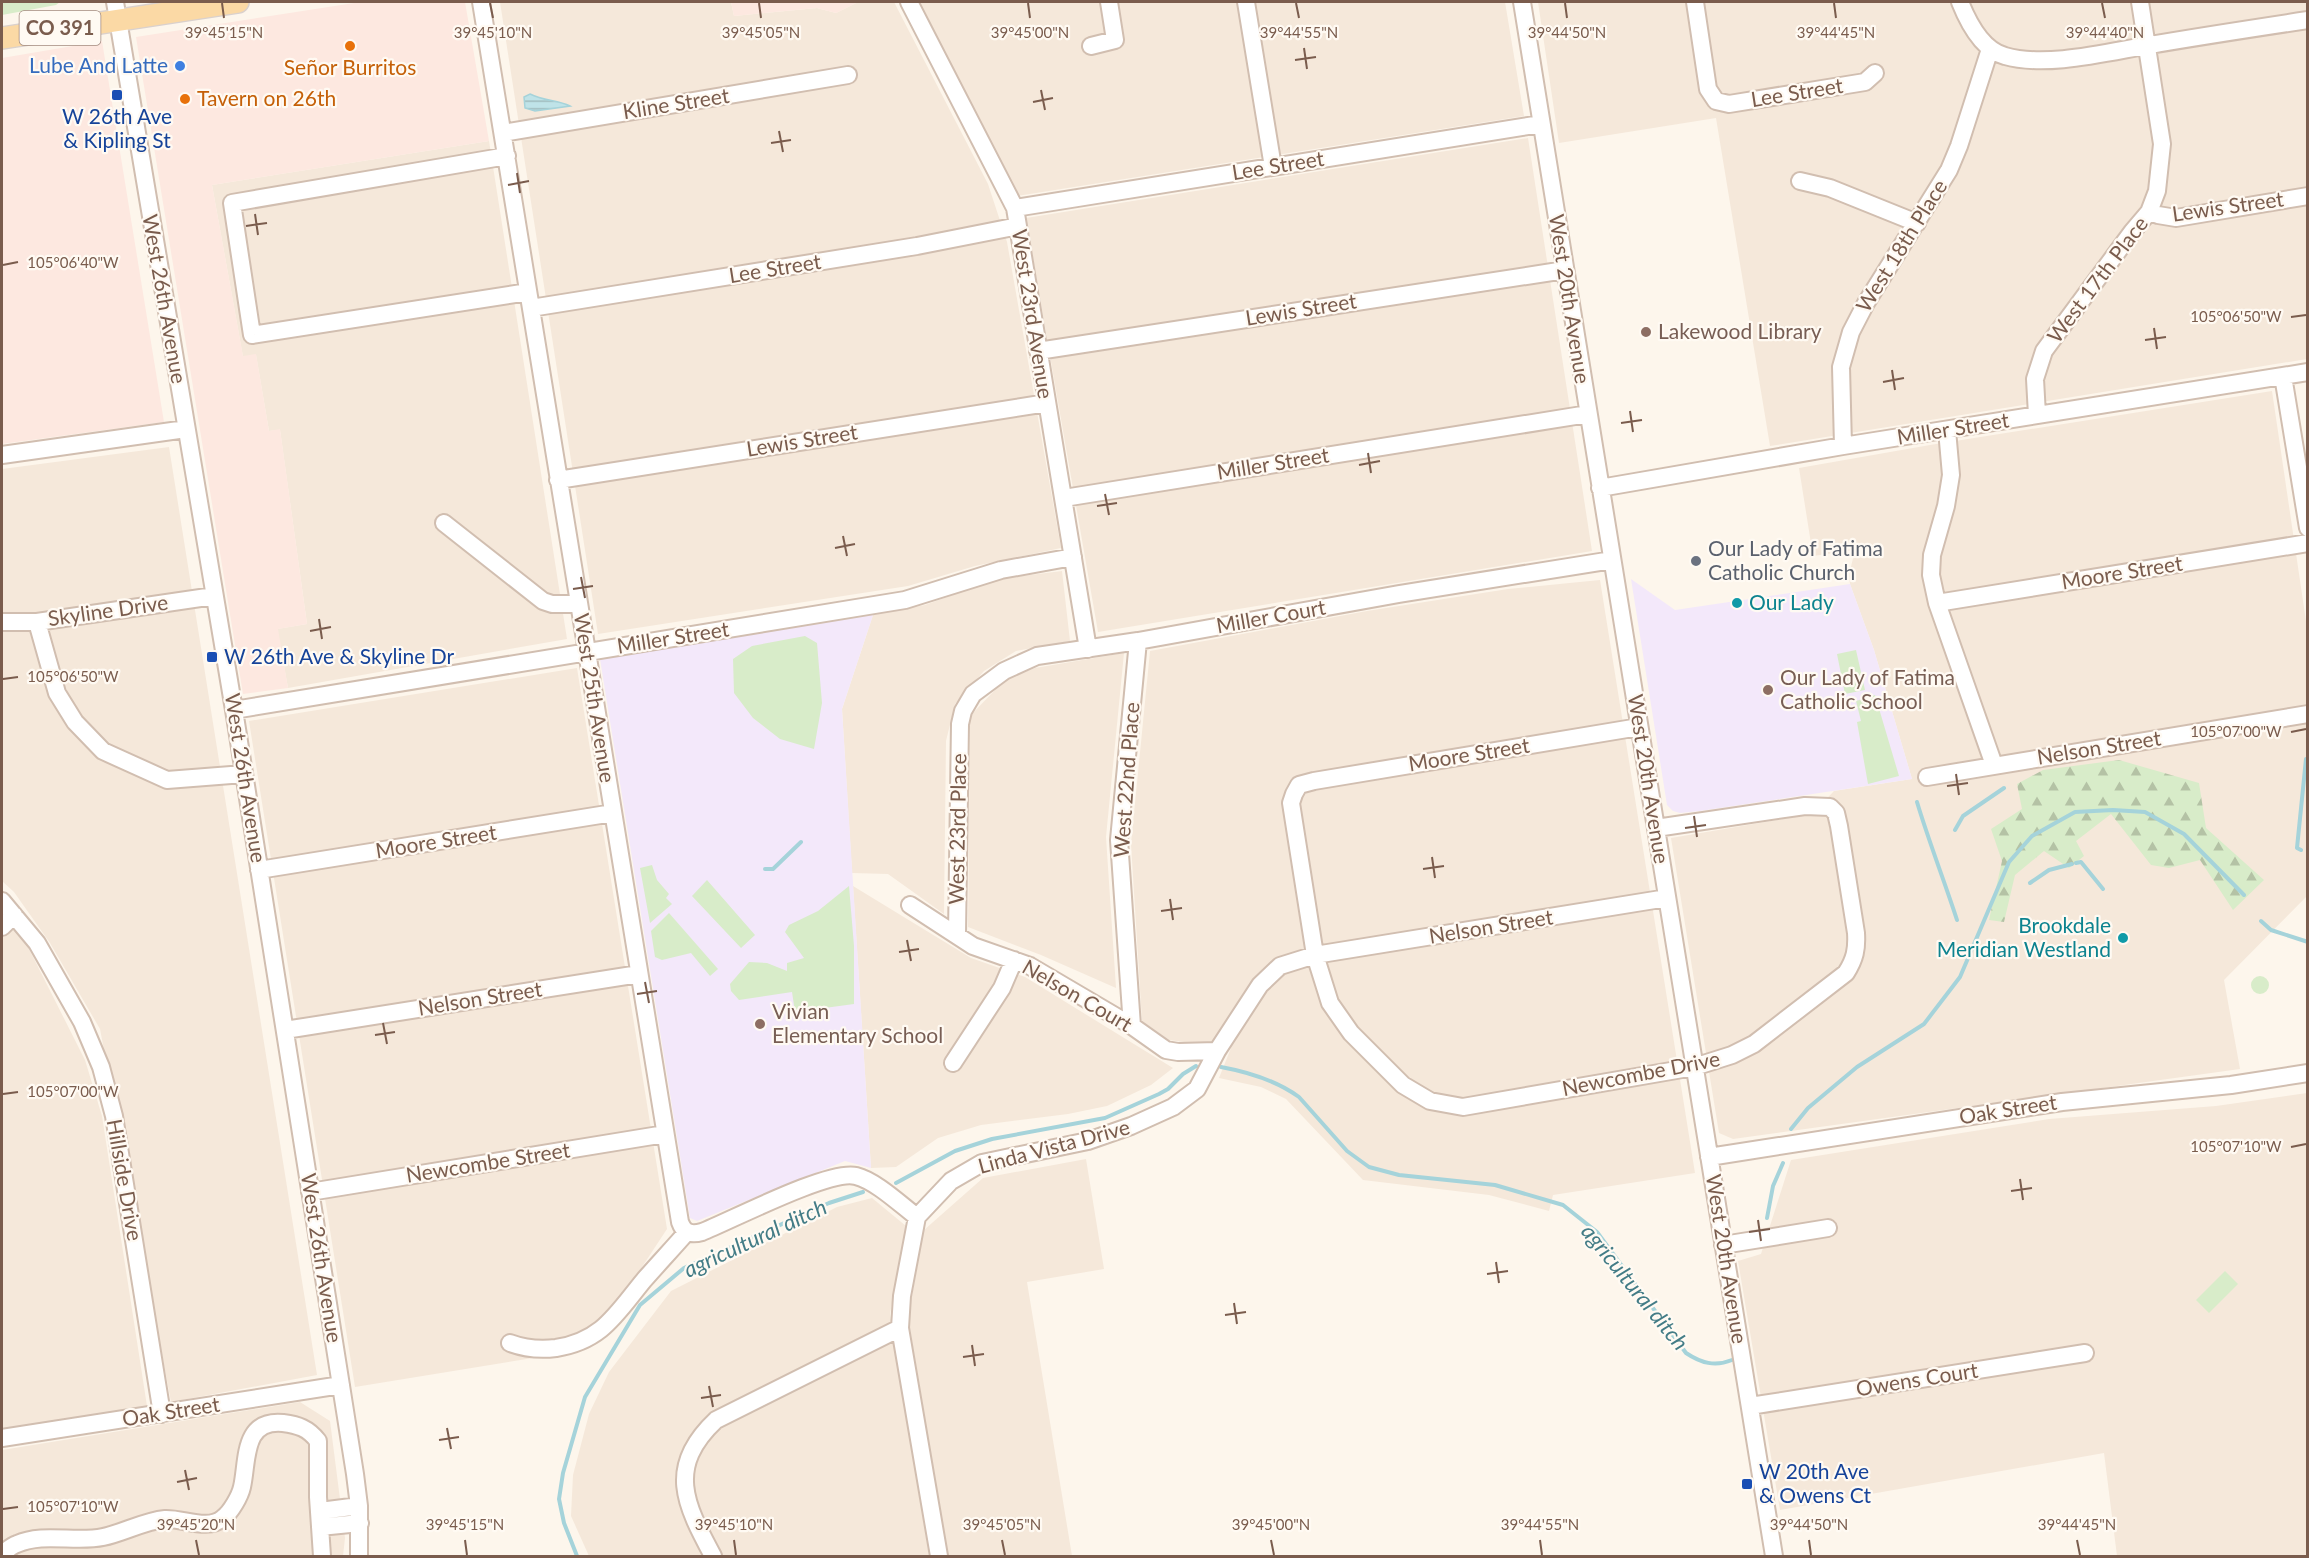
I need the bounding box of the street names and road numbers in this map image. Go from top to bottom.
road number: CO 391 [20,11,100,45]
street label: Lee Street [1749,72,1845,111]
street label: Kline Street [621,82,731,123]
street label: Lee Street [1230,145,1326,184]
street label: West 18th Place [1850,174,1951,316]
street label: Lewis Street [2170,185,2286,226]
street label: West 17th Place [2041,211,2152,347]
street label: West 26th Avenue [138,212,193,385]
street label: West 20th Avenue [1545,212,1596,385]
street label: West 23rd Avenue [1008,227,1059,400]
street label: Lee Street [727,248,823,287]
street label: Lewis Street [1243,287,1359,330]
street label: Miller Street [1895,406,2011,449]
street label: Lewis Street [744,418,860,461]
street label: Miller Street [1215,441,1331,484]
street label: Moore Street [2060,550,2184,593]
street label: Skyline Drive [46,589,169,630]
street label: Miller Court [1214,594,1328,637]
street label: West 25th Avenue [570,611,621,784]
street label: Miller Street [615,615,731,658]
street label: West 26th Avenue [221,691,272,864]
street label: West 20th Avenue [1624,692,1675,865]
street label: West 22nd Place [1108,701,1143,858]
street label: Nelson Street [2035,724,2163,769]
street label: Moore Street [1407,732,1531,775]
street label: West 23rd Place [943,753,970,905]
street label: Moore Street [374,819,498,862]
street label: Nelson Street [1427,903,1555,948]
street label: Nelson Court [1018,953,1137,1036]
street label: Nelson Street [416,975,544,1020]
street label: Newcombe Drive [1560,1045,1722,1100]
street label: Oak Street [1957,1088,2059,1129]
street label: Linda Vista Drive [975,1113,1132,1178]
street label: Hillside Drive [102,1117,148,1243]
street label: Newcombe Street [404,1136,572,1187]
street label: West 26th Avenue [297,1171,348,1344]
street label: West 20th Avenue [1702,1172,1753,1345]
street label: Owens Court [1854,1356,1980,1400]
street label: Oak Street [120,1390,222,1431]

